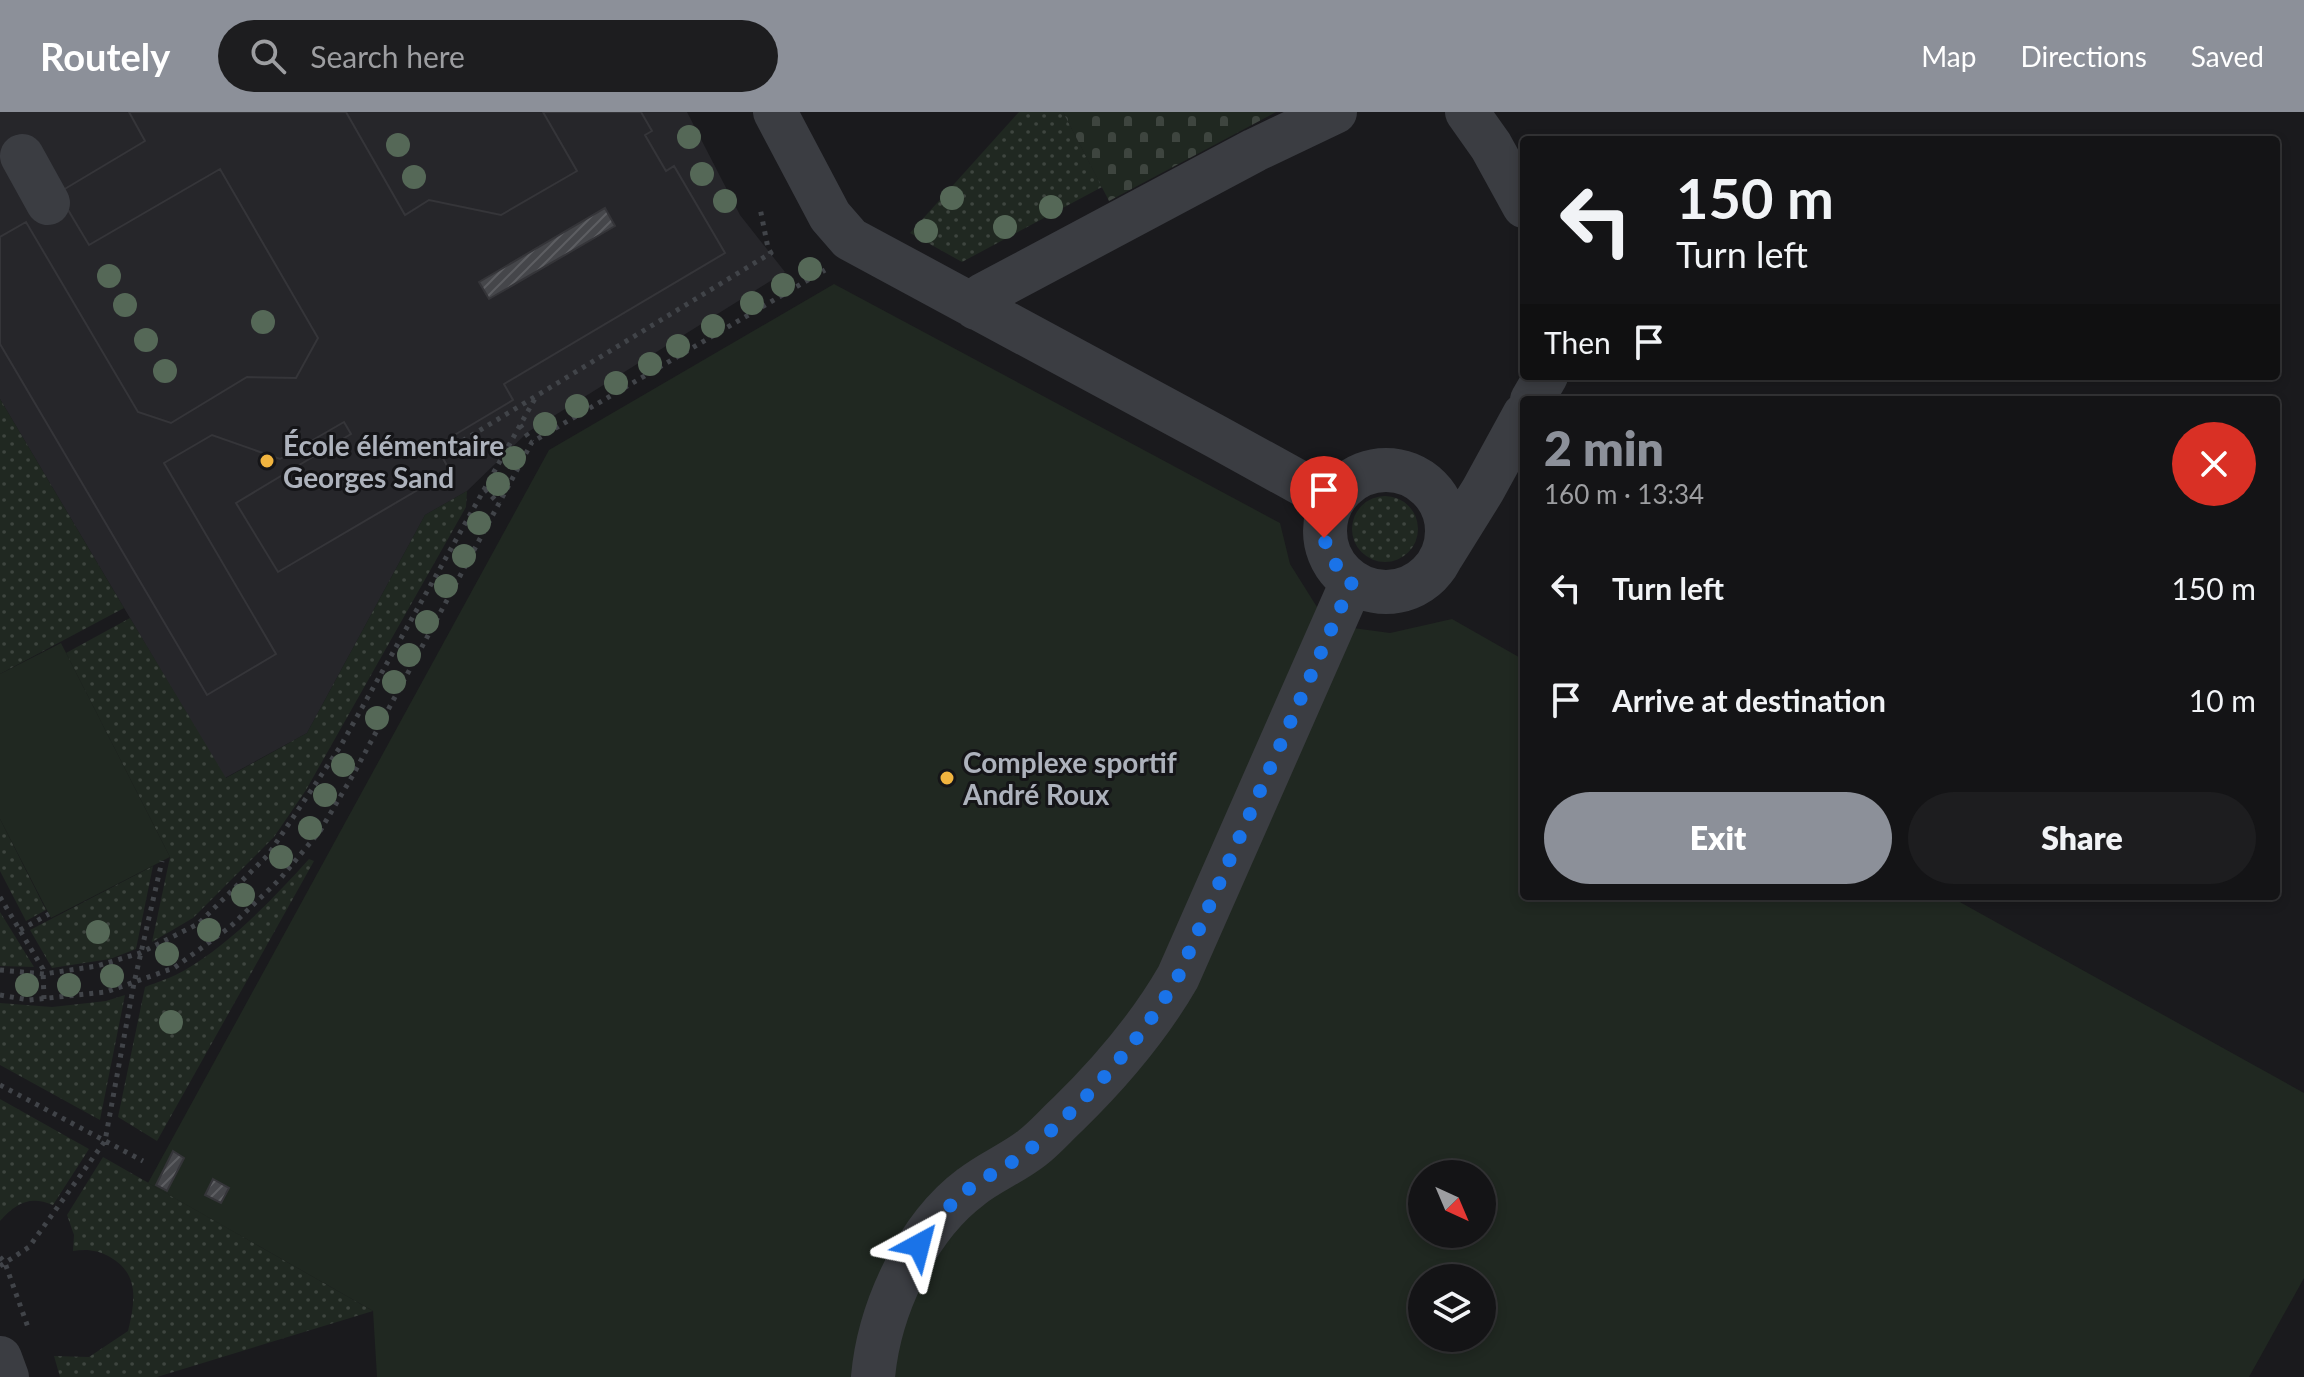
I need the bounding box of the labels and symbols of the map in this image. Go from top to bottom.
place label: École élémentaire Georges Sand [283,428,504,494]
marker: École élémentaire Georges Sand [258,452,276,470]
pin [1290,456,1358,538]
place label: Complexe sportif André Roux [962,745,1177,811]
marker: Complexe sportif André Roux [938,769,956,787]
north arrow [1408,1160,1496,1248]
position arrow [877,1203,961,1287]

